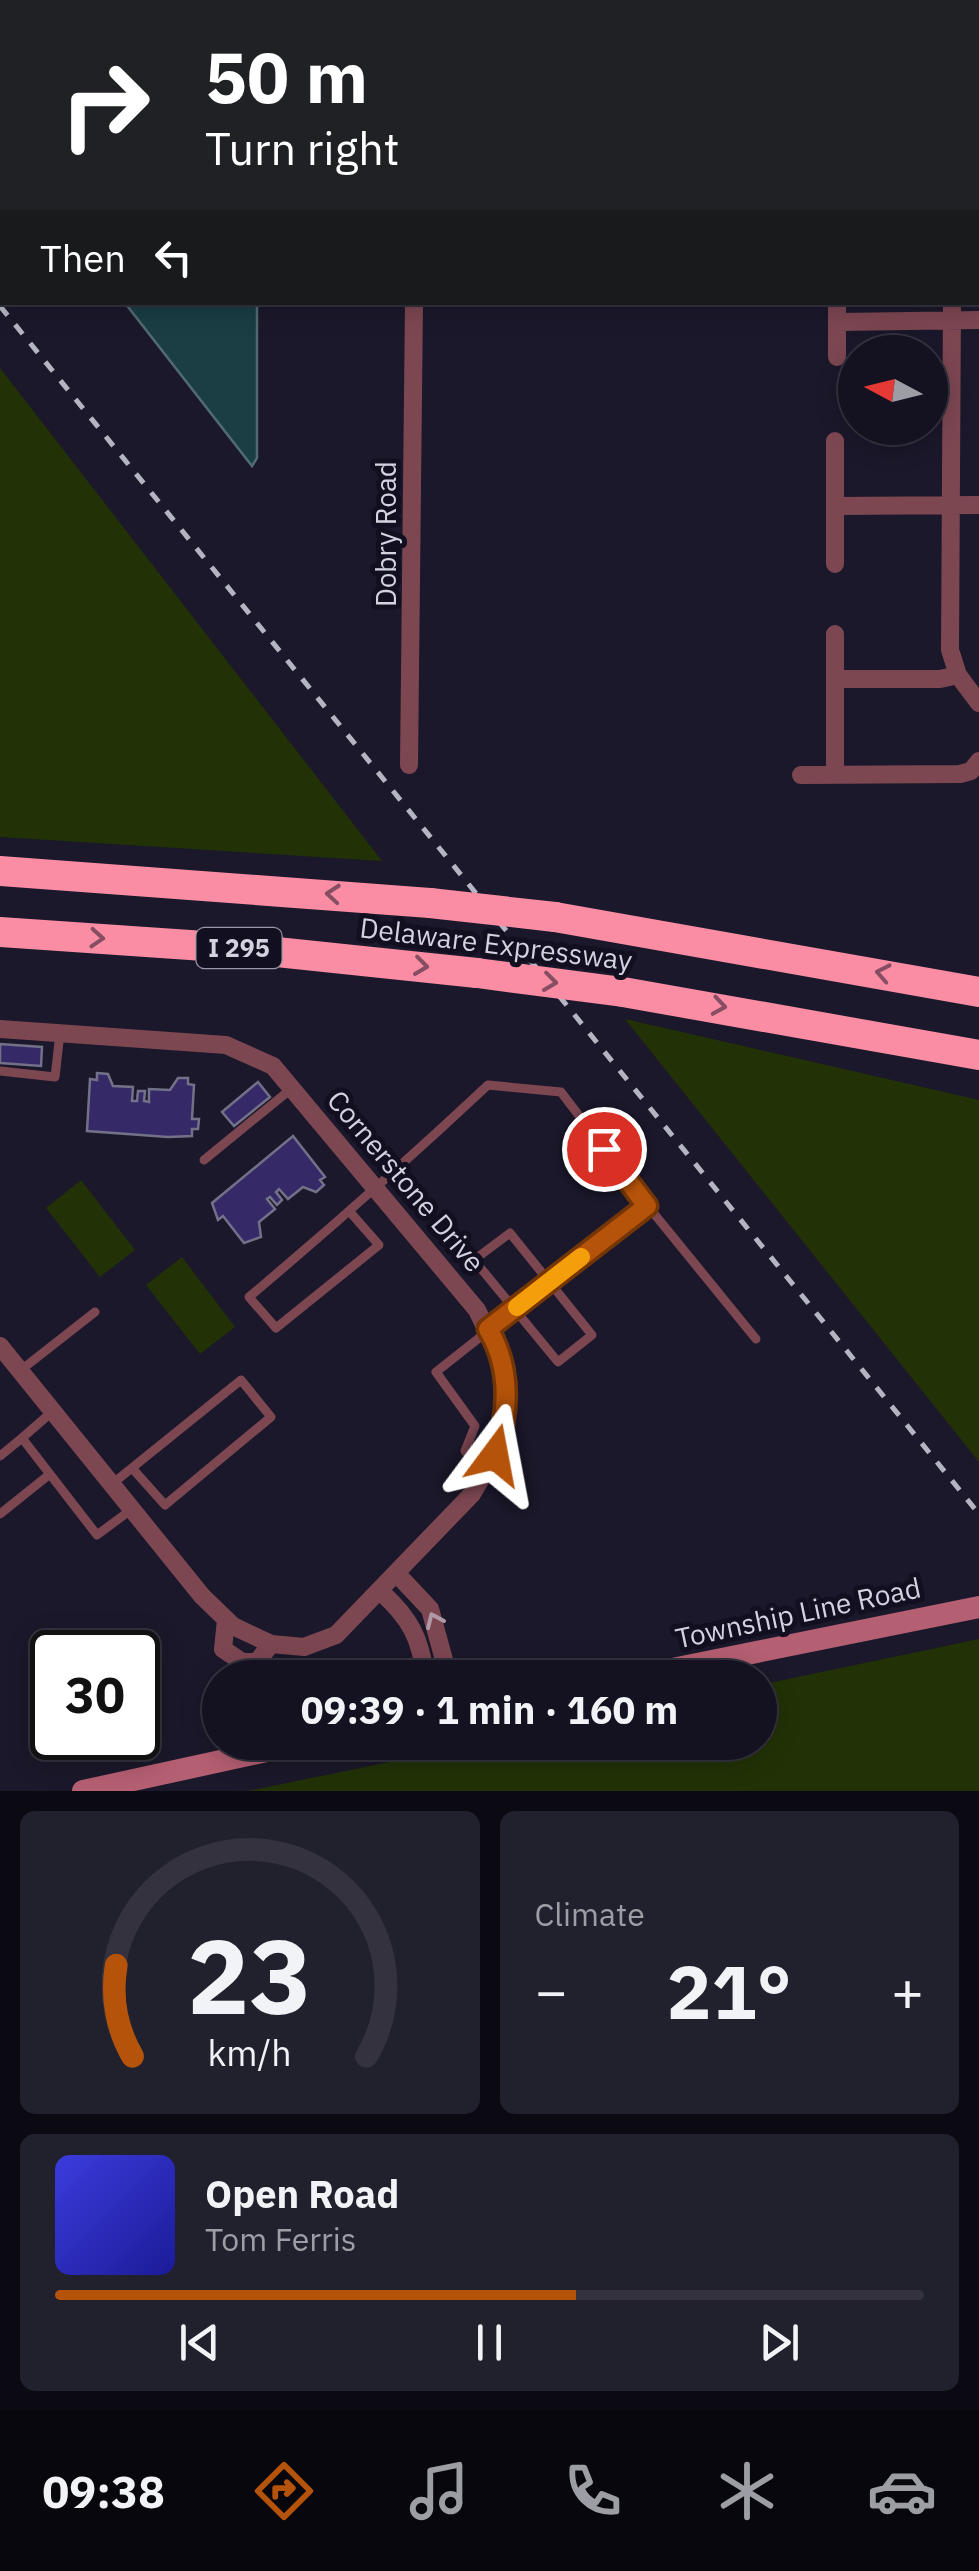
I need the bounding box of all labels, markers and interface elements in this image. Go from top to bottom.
text: 50 m [205,31,368,122]
icon: right [40,40,170,170]
text: Turn right [205,119,400,177]
icon: left [146,230,201,285]
text: Then [40,233,126,282]
north arrow [838,335,948,445]
map controls [838,335,948,445]
street label: Dobry Road [367,461,404,607]
one-way arrow [325,884,341,906]
street label: Delaware Expressway [358,908,634,979]
one-way arrow [90,927,106,948]
road number: I 295 [196,928,282,968]
one-way arrow [413,955,429,976]
one-way arrow [875,963,892,984]
one-way arrow [541,971,558,992]
one-way arrow [711,995,727,1016]
street label: Cornerstone Drive [319,1082,493,1279]
pin [562,1107,647,1192]
icon: arrive [577,1122,632,1177]
position arrow [443,1403,547,1507]
street label: Township Line Road [672,1568,924,1657]
one-way arrow [426,1613,446,1631]
speed limit sign: 30 [30,1630,160,1760]
text: 09:39 · 1 min · 160 m [301,1685,678,1734]
text: Climate [535,1893,645,1935]
text: 23 [187,1907,312,2043]
text: 21° [667,1942,792,2040]
text: − [535,1955,568,2026]
text: + [891,1955,924,2026]
text: km/h [208,2029,292,2076]
text: Open Road [205,2169,399,2218]
text: Tom Ferris [205,2218,356,2260]
icon: previous [172,2315,227,2370]
icon: pause [462,2315,517,2370]
icon: next [752,2315,807,2370]
icon: directions [249,2456,319,2526]
icon: music [404,2456,474,2526]
icon: phone [558,2456,628,2526]
icon: climate [712,2456,782,2526]
icon: car [867,2456,937,2526]
text: 09:38 [42,2462,165,2520]

